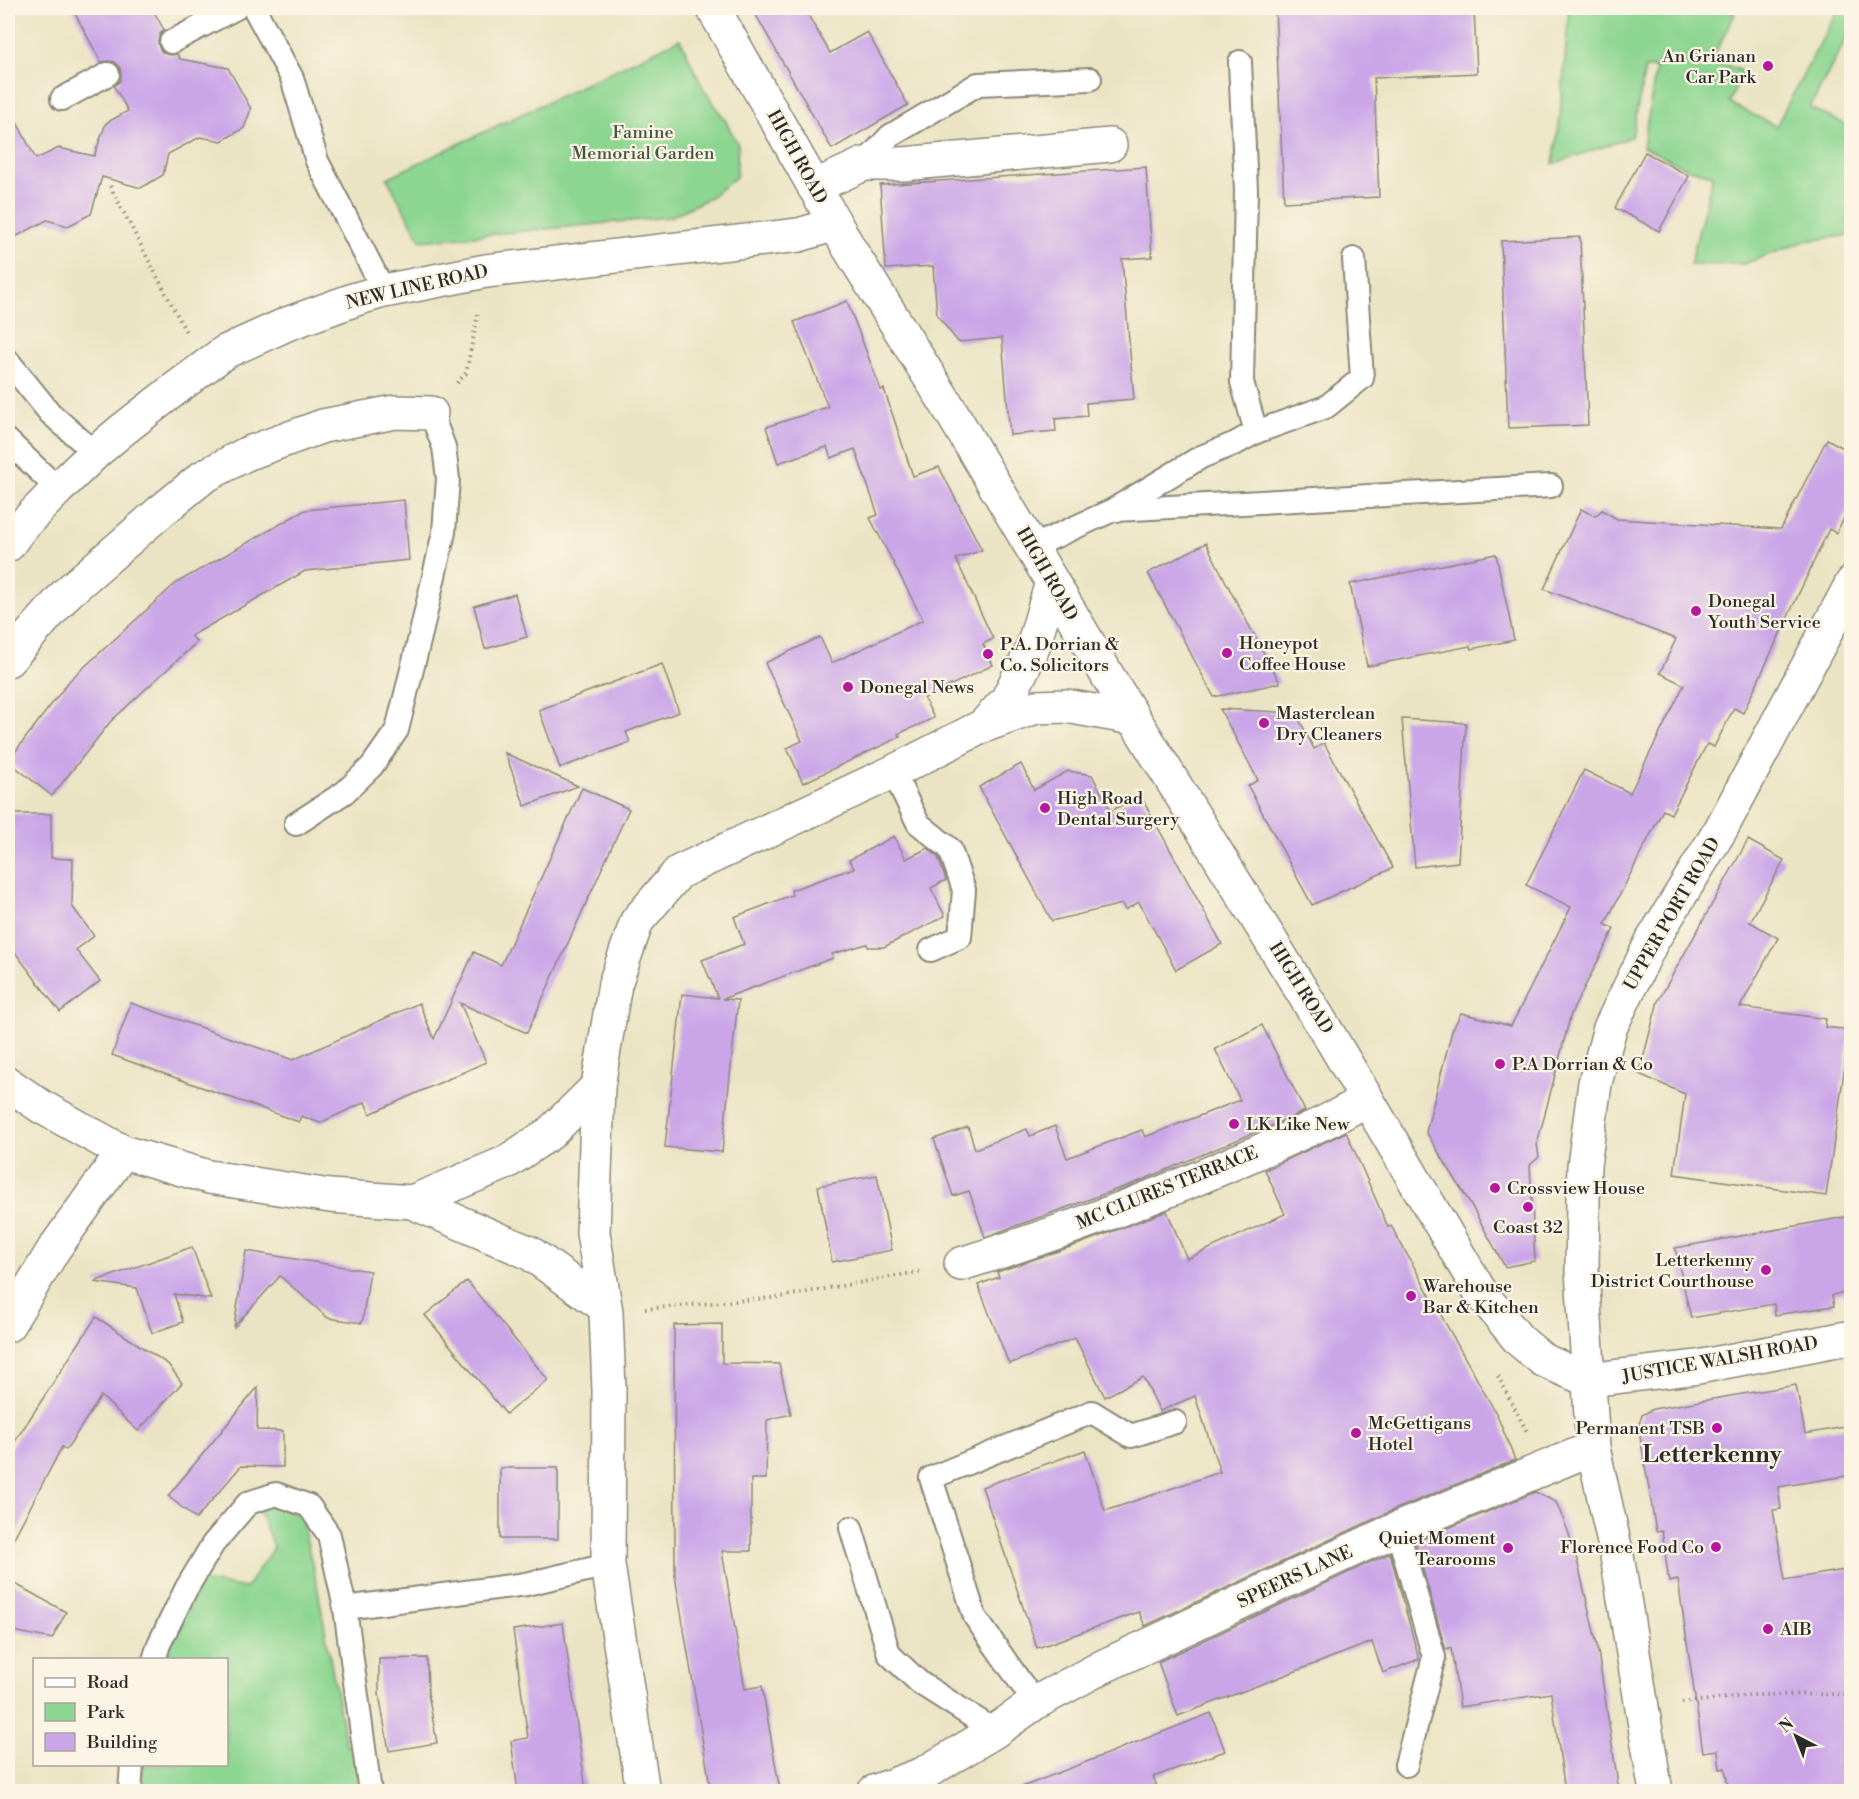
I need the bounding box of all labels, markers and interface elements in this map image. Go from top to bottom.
place label: An Grianan Car Park [1661,45,1758,89]
marker: An Grianan Car Park [1761,59,1775,73]
street label: HIGH ROAD [762,106,832,208]
park label: Famine Memorial Garden [571,121,715,165]
street label: NEW LINE ROAD [344,259,490,315]
street label: HIGH ROAD [1011,523,1083,625]
place label: Donegal Youth Service [1707,590,1821,634]
marker: Donegal Youth Service [1689,604,1703,618]
place label: Honeypot Coffee House [1239,632,1346,676]
place label: P.A. Dorrian & Co. Solicitors [1000,633,1120,677]
marker: Honeypot Coffee House [1220,646,1234,660]
marker: P.A. Dorrian & Co. Solicitors [981,647,995,661]
place label: Donegal News [860,676,974,699]
marker: Donegal News [841,680,855,694]
place label: Masterclean Dry Cleaners [1276,702,1382,746]
marker: Masterclean Dry Cleaners [1257,716,1271,730]
place label: High Road Dental Surgery [1057,787,1179,831]
marker: High Road Dental Surgery [1038,801,1052,815]
street label: UPPER PORT ROAD [1619,833,1725,995]
street label: HIGH ROAD [1264,938,1338,1038]
place label: P.A Dorrian & Co [1512,1053,1653,1076]
marker: P.A Dorrian & Co [1493,1057,1507,1071]
place label: LK Like New [1246,1113,1350,1136]
marker: LK Like New [1227,1117,1241,1131]
street label: MC CLURES TERRACE [1073,1141,1261,1235]
place label: Crossview House [1507,1177,1645,1200]
marker: Crossview House [1488,1181,1502,1195]
marker: Coast 32 [1521,1200,1535,1214]
place label: Coast 32 [1493,1216,1563,1239]
place label: Letterkenny District Courthouse [1591,1249,1754,1293]
marker: Letterkenny District Courthouse [1759,1263,1773,1277]
place label: Warehouse Bar & Kitchen [1422,1275,1539,1319]
marker: Warehouse Bar & Kitchen [1404,1289,1418,1303]
street label: JUSTICE WALSH ROAD [1619,1331,1820,1389]
place label: McGettigans Hotel [1368,1412,1471,1456]
place label: Permanent TSB [1575,1417,1705,1440]
marker: Permanent TSB [1710,1421,1724,1435]
marker: McGettigans Hotel [1349,1426,1363,1440]
district label: Letterkenny [1642,1440,1783,1470]
place label: Quiet Moment Tearooms [1379,1527,1497,1571]
place label: Florence Food Co [1560,1536,1704,1559]
street label: SPEERS LANE [1234,1540,1356,1614]
marker: Florence Food Co [1709,1540,1723,1554]
marker: Quiet Moment Tearooms [1501,1541,1515,1555]
place label: AIB [1779,1618,1812,1641]
marker: AIB [1761,1622,1775,1636]
legend [33,1658,228,1766]
text: Road [87,1671,130,1694]
text: Park [87,1701,126,1724]
north arrow [1766,1706,1826,1766]
text: N [1775,1714,1798,1737]
text: Building [86,1731,158,1754]

